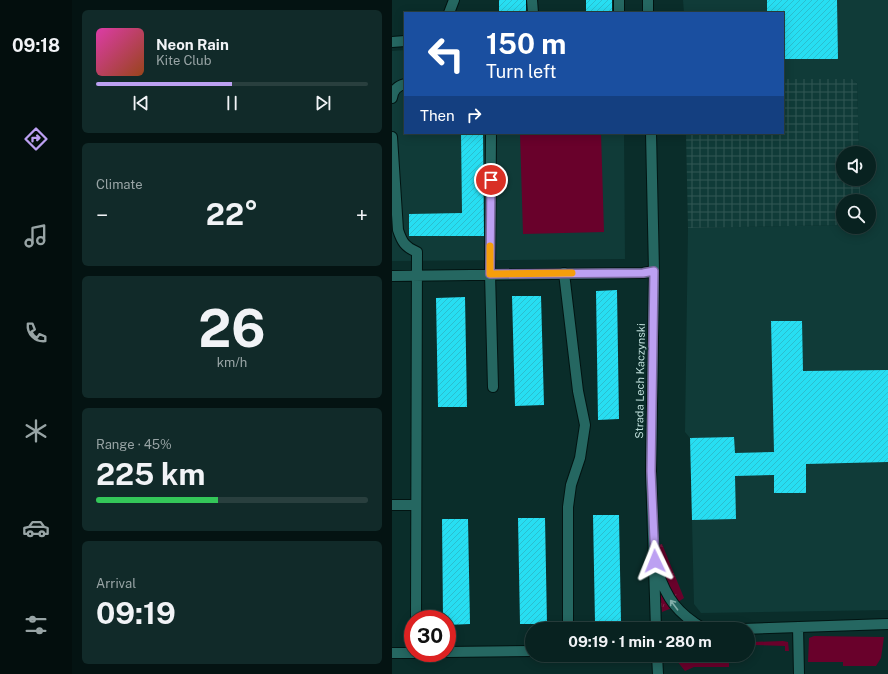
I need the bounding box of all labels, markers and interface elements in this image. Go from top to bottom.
text: 150 m [486,27,566,60]
icon: left [420,28,472,80]
text: 09:18 [12,35,60,56]
text: Neon Rain [156,36,229,53]
text: Kite Club [156,53,211,68]
text: Turn left [486,61,556,82]
icon: previous [130,92,152,114]
icon: pause [221,92,243,114]
icon: next [312,92,334,114]
icon: right [463,104,485,126]
text: Then [420,107,455,124]
icon: directions [22,125,50,153]
map controls [836,146,876,234]
button: sound [836,146,876,186]
pin [474,163,508,197]
icon: arrive [480,169,502,191]
text: Climate [96,177,143,192]
button: search [836,194,876,234]
text: 22° [206,196,258,232]
text: − [96,202,108,228]
text: + [356,202,368,228]
icon: music [22,222,50,250]
text: 26 [198,298,266,359]
icon: phone [22,319,50,347]
street label: Strada Lech Kaczynski [633,323,647,439]
text: km/h [217,355,247,370]
icon: climate [22,417,50,445]
text: Range · 45% [96,437,172,452]
text: 225 km [96,456,205,492]
icon: car [22,514,50,542]
position arrow [634,540,676,582]
text: Arrival [96,576,136,591]
text: 09:19 [96,595,176,631]
one-way arrow [669,599,678,610]
speed limit sign: 30 [404,610,456,662]
icon: filters [22,611,50,639]
text: 09:19 · 1 min · 280 m [568,633,712,650]

